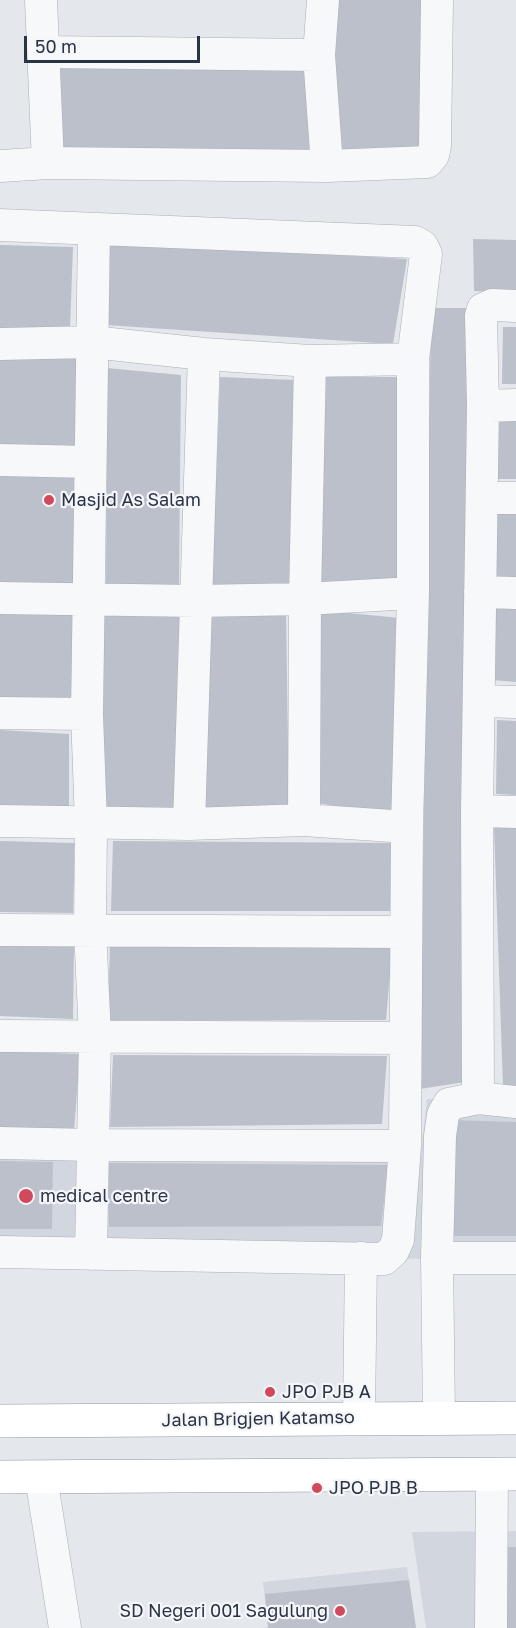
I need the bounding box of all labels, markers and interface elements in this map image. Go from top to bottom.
scale bar [27,24,202,62]
text: 50 m [35,35,77,57]
place label: Masjid As Salam [61,489,201,511]
marker: Masjid As Salam [42,493,56,507]
place label: medical centre [40,1185,168,1207]
marker: medical centre [17,1187,35,1205]
place label: JPO PJB A [282,1381,371,1403]
marker: JPO PJB A [263,1385,277,1399]
street label: Jalan Brigjen Katamso [161,1407,355,1431]
place label: JPO PJB B [329,1477,418,1499]
marker: JPO PJB B [310,1481,324,1495]
place label: SD Negeri 001 Sagulung [119,1600,328,1622]
marker: SD Negeri 001 Sagulung [333,1604,347,1618]

